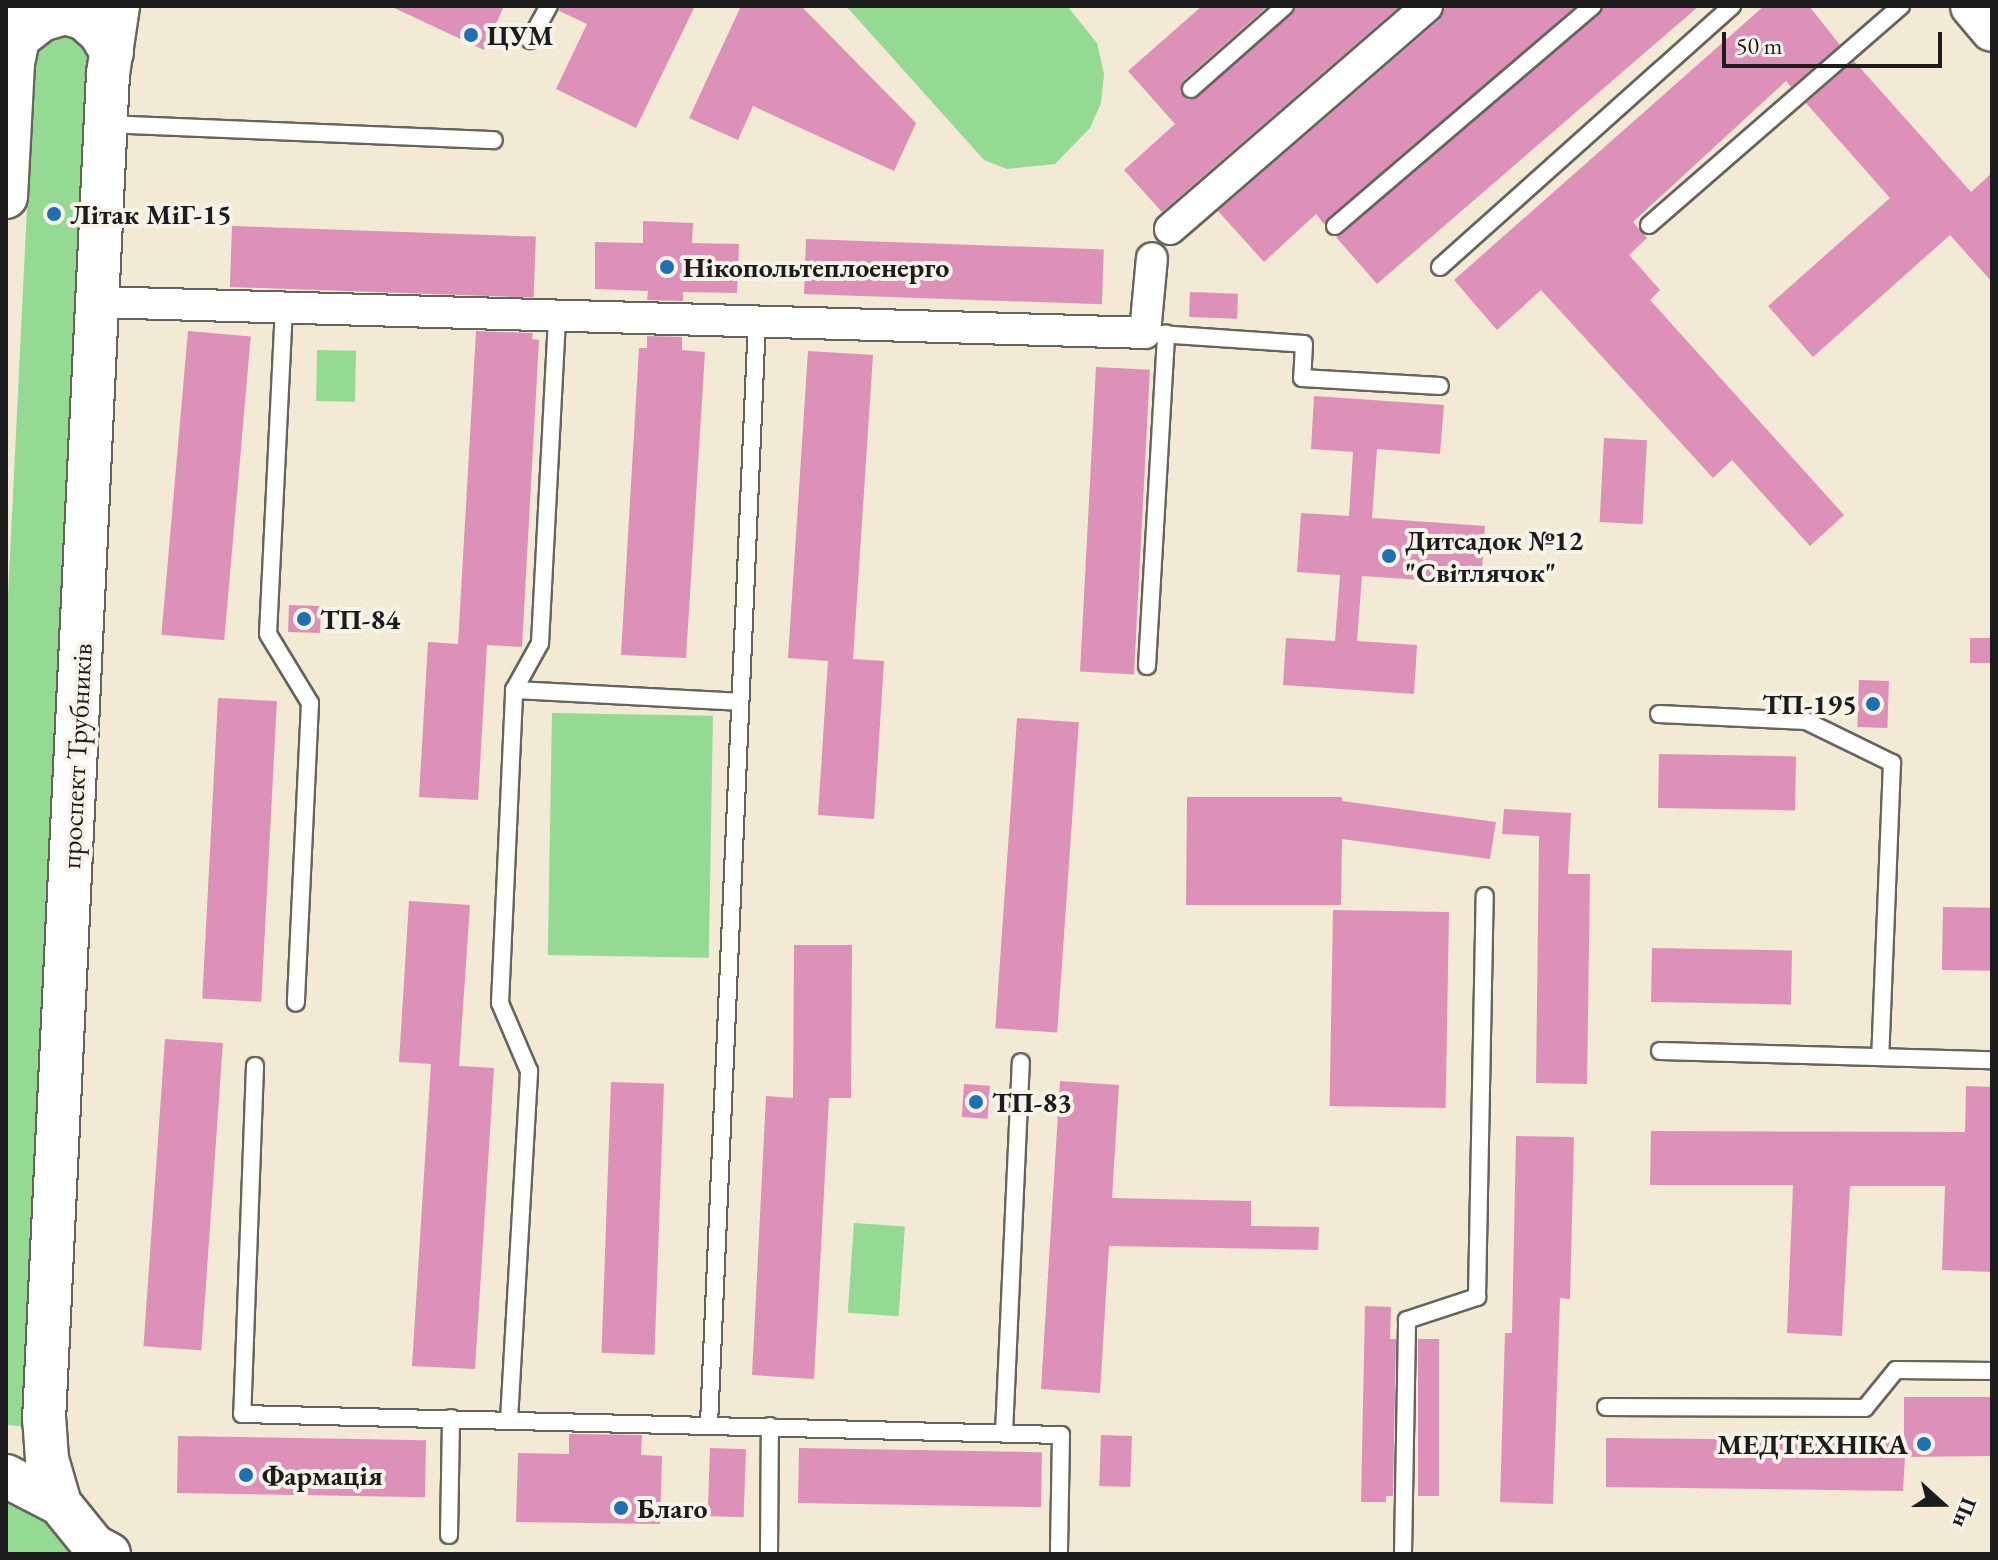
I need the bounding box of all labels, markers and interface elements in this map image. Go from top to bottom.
scale bar [1726,16,1946,66]
place label: ЦУМ [487,18,553,52]
marker: ЦУМ [462,26,480,44]
text: 50 m [1736,30,1783,61]
place label: Літак МіГ-15 [70,197,232,231]
marker: Літак МіГ-15 [45,205,63,223]
place label: Нікопольтеплоенерго [683,250,949,284]
marker: Нікопольтеплоенерго [658,258,676,276]
place label: Дитсадок №12 "Світлячок" [1405,523,1583,589]
marker: Дитсадок №12 "Світлячок" [1380,547,1398,565]
place label: ТП-84 [320,602,400,636]
marker: ТП-84 [295,610,313,628]
street label: проспект Трубників [53,642,99,870]
place label: ТП-195 [1762,687,1857,721]
marker: ТП-195 [1864,695,1882,713]
place label: ТП-83 [992,1085,1072,1119]
marker: ТП-83 [967,1093,985,1111]
place label: МЕДТЕХНІКА [1717,1427,1908,1461]
marker: МЕДТЕХНІКА [1915,1435,1933,1453]
place label: Фармація [262,1458,383,1492]
north arrow [1902,1464,1982,1544]
marker: Фармація [237,1466,255,1484]
place label: Благо [637,1491,708,1525]
text: Пн [1946,1494,1984,1532]
marker: Благо [612,1499,630,1517]

